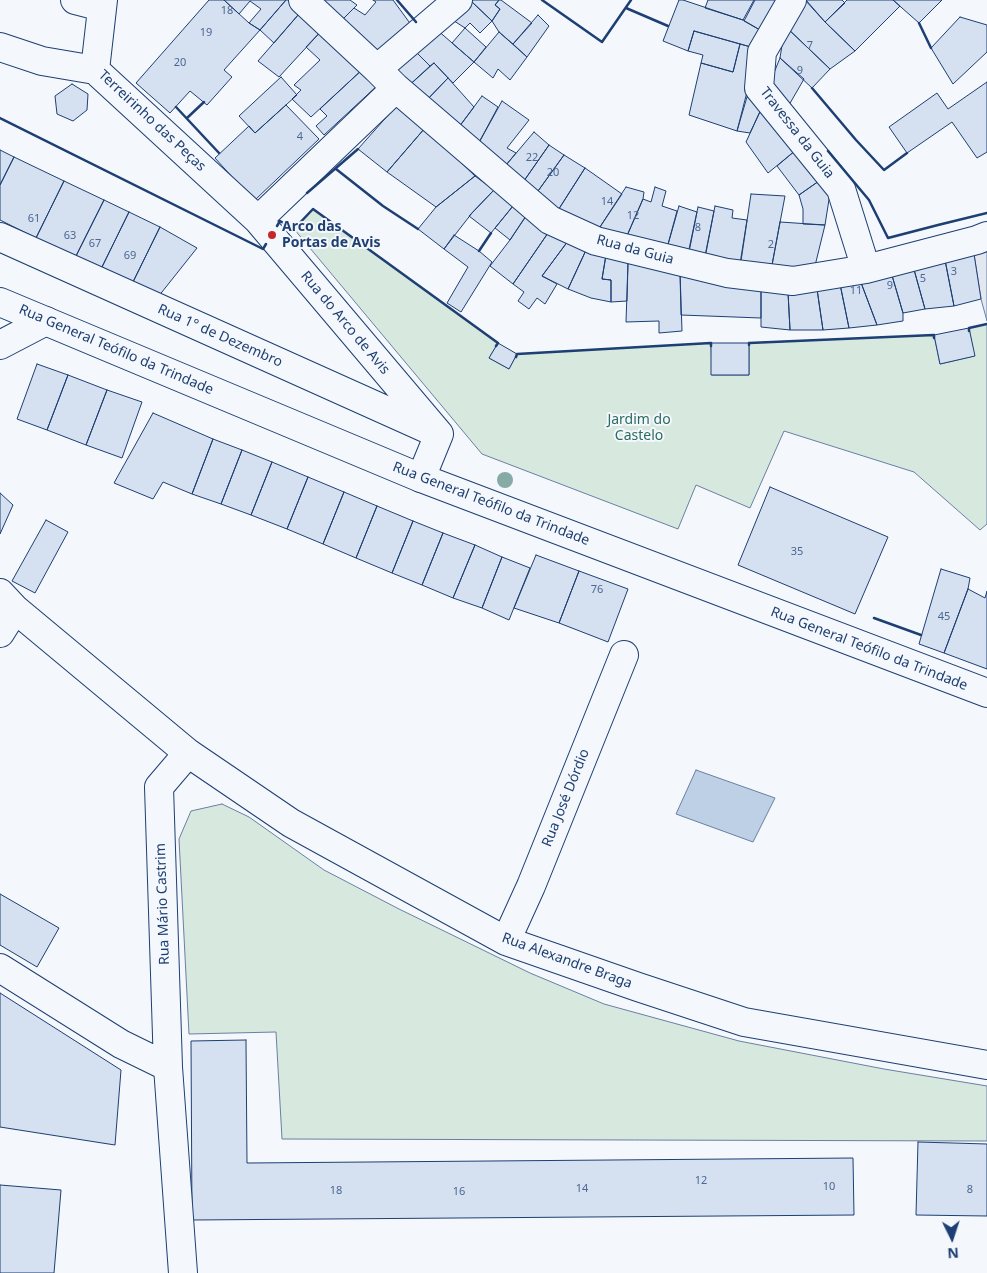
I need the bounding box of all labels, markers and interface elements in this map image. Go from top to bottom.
house number: 18 [221,4,233,18]
house number: 19 [200,26,212,40]
house number: 7 [807,39,813,53]
house number: 20 [174,56,186,70]
house number: 9 [797,64,803,78]
street label: Terreirinho das Peças [95,67,209,175]
street label: Travessa da Guia [756,84,838,182]
house number: 4 [297,130,303,144]
house number: 22 [526,151,538,165]
house number: 20 [547,166,559,180]
house number: 14 [601,195,613,209]
house number: 12 [627,209,639,223]
house number: 61 [28,212,40,226]
place label: Arco das Portas de Avis [282,219,381,252]
house number: 8 [695,221,701,235]
house number: 63 [64,229,76,243]
marker: Arco das Portas de Avis [266,229,278,241]
street label: Rua da Guia [595,232,675,268]
house number: 67 [89,237,101,251]
house number: 2 [768,238,774,252]
house number: 69 [124,249,136,263]
house number: 3 [951,265,957,279]
street label: Rua do Arco de Avis [297,268,393,378]
house number: 5 [920,272,926,286]
house number: 9 [887,279,893,293]
house number: 11 [850,284,862,298]
street label: Rua General Teófilo da Trindade [16,301,216,399]
street label: Rua 1° de Dezembro [155,301,285,371]
park label: Jardim do Castelo [607,412,671,444]
street label: Rua General Teófilo da Trindade [390,459,592,549]
house number: 35 [791,545,803,559]
house number: 76 [591,583,603,597]
street label: Rua General Teófilo da Trindade [768,604,970,694]
house number: 45 [938,610,950,624]
street label: Rua José Dórdio [539,747,593,849]
street label: Rua Mário Castrim [152,843,174,965]
street label: Rua Alexandre Braga [500,930,634,992]
house number: 12 [695,1174,707,1188]
house number: 10 [823,1180,835,1194]
house number: 14 [576,1182,588,1196]
house number: 8 [967,1183,973,1197]
house number: 18 [330,1184,342,1198]
house number: 16 [453,1185,465,1199]
north arrow [927,1213,977,1263]
text: N [947,1244,959,1263]

